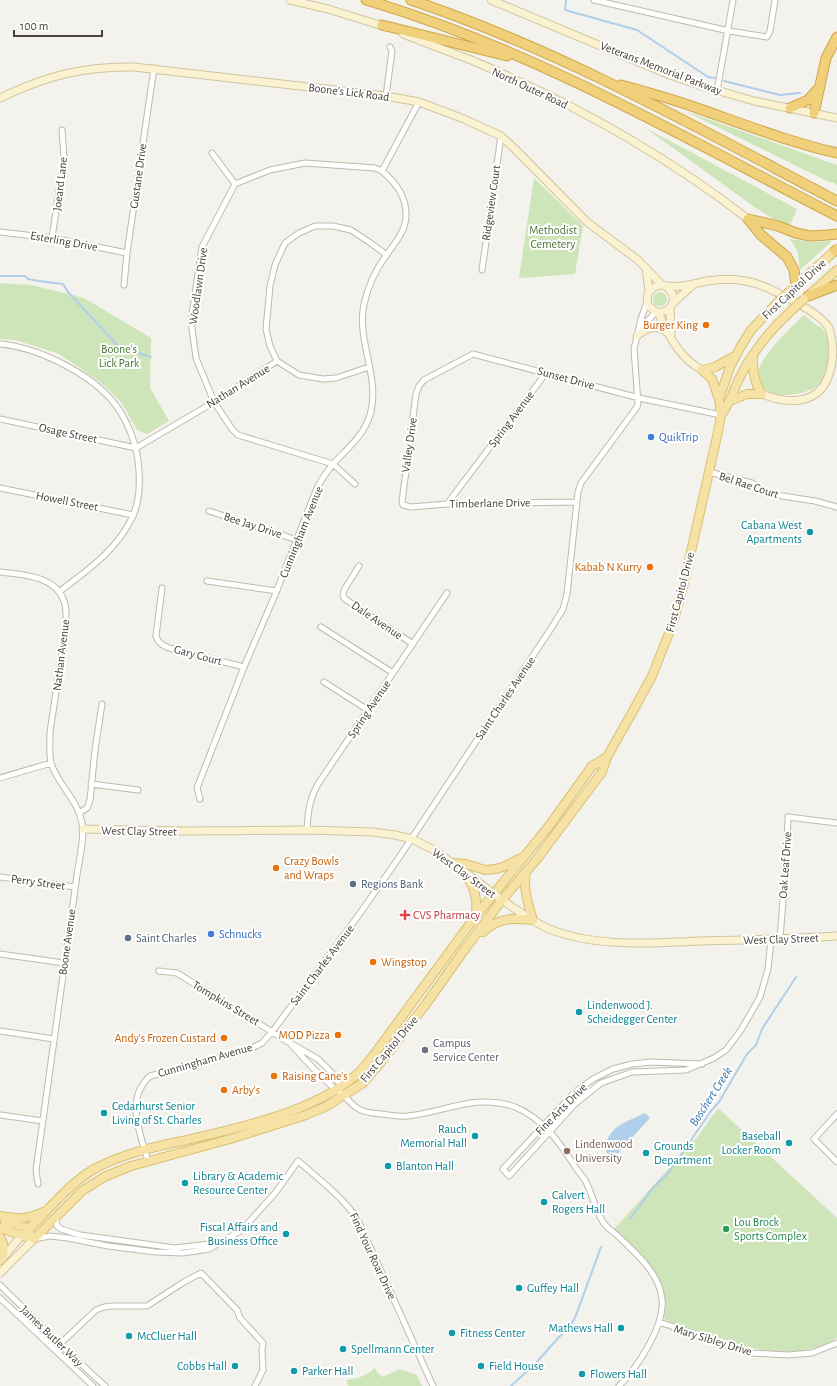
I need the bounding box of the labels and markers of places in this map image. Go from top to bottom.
place label: Burger King [643,319,698,331]
marker: Burger King [701,320,711,330]
place label: QuikTrip [659,431,698,444]
marker: QuikTrip [646,432,656,442]
place label: Cabana West Apartments [741,519,802,545]
marker: Cabana West Apartments [805,527,815,537]
place label: Kabab N Kurry [575,561,642,574]
marker: Kabab N Kurry [645,562,655,572]
place label: Crazy Bowls and Wraps [284,855,339,881]
marker: Crazy Bowls and Wraps [271,863,281,873]
place label: Regions Bank [361,878,424,890]
marker: Regions Bank [348,879,358,889]
place label: CVS Pharmacy [413,909,480,922]
marker: CVS Pharmacy [400,910,410,920]
place label: Schnucks [219,928,262,940]
marker: Schnucks [206,929,216,939]
place label: Saint Charles [136,932,197,944]
marker: Saint Charles [123,933,133,943]
place label: Wingstop [381,956,427,968]
marker: Wingstop [368,957,378,967]
place label: Lindenwood J. Scheidegger Center [587,999,677,1025]
marker: Lindenwood J. Scheidegger Center [574,1007,584,1017]
place label: MOD Pizza [279,1029,330,1041]
marker: MOD Pizza [333,1030,343,1040]
place label: Andy's Frozen Custard [114,1032,216,1045]
marker: Andy's Frozen Custard [219,1033,229,1043]
place label: Campus Service Center [433,1037,499,1063]
marker: Campus Service Center [420,1045,430,1055]
place label: Raising Cane's [282,1070,348,1082]
marker: Raising Cane's [269,1071,279,1081]
place label: Arby's [232,1084,260,1097]
marker: Arby's [219,1085,229,1095]
place label: Cedarhurst Senior Living of St. Charles [112,1100,202,1126]
marker: Cedarhurst Senior Living of St. Charles [99,1108,109,1118]
place label: Rauch Memorial Hall [400,1123,467,1149]
place label: Baseball Locker Room [722,1130,781,1156]
marker: Rauch Memorial Hall [470,1131,480,1141]
place label: Lindenwood University [575,1138,633,1165]
marker: Baseball Locker Room [784,1138,794,1148]
place label: Grounds Department [654,1140,712,1166]
marker: Lindenwood University [562,1146,572,1156]
marker: Grounds Department [641,1148,651,1158]
place label: Blanton Hall [396,1160,454,1172]
marker: Blanton Hall [383,1161,393,1171]
place label: Library & Academic Resource Center [193,1170,284,1196]
marker: Library & Academic Resource Center [180,1178,190,1188]
place label: Calvert Rogers Hall [552,1189,605,1215]
marker: Calvert Rogers Hall [539,1197,549,1207]
place label: Lou Brock Sports Complex [734,1216,807,1242]
place label: Fiscal Affairs and Business Office [200,1221,278,1247]
marker: Lou Brock Sports Complex [721,1224,731,1234]
marker: Fiscal Affairs and Business Office [281,1229,291,1239]
place label: Guffey Hall [527,1282,579,1295]
marker: Guffey Hall [514,1283,524,1293]
place label: Mathews Hall [549,1322,613,1334]
marker: Mathews Hall [616,1323,626,1333]
place label: Fitness Center [460,1327,525,1339]
marker: Fitness Center [447,1328,457,1338]
place label: McCluer Hall [137,1330,197,1342]
marker: McCluer Hall [124,1331,134,1341]
place label: Spellmann Center [351,1343,434,1355]
marker: Spellmann Center [338,1344,348,1354]
place label: Cobbs Hall [177,1360,227,1372]
place label: Field House [489,1360,544,1372]
marker: Cobbs Hall [230,1361,240,1371]
marker: Field House [476,1361,486,1371]
place label: Parker Hall [302,1365,353,1377]
marker: Parker Hall [289,1366,299,1376]
place label: Flowers Hall [590,1368,647,1380]
marker: Flowers Hall [577,1369,587,1379]

